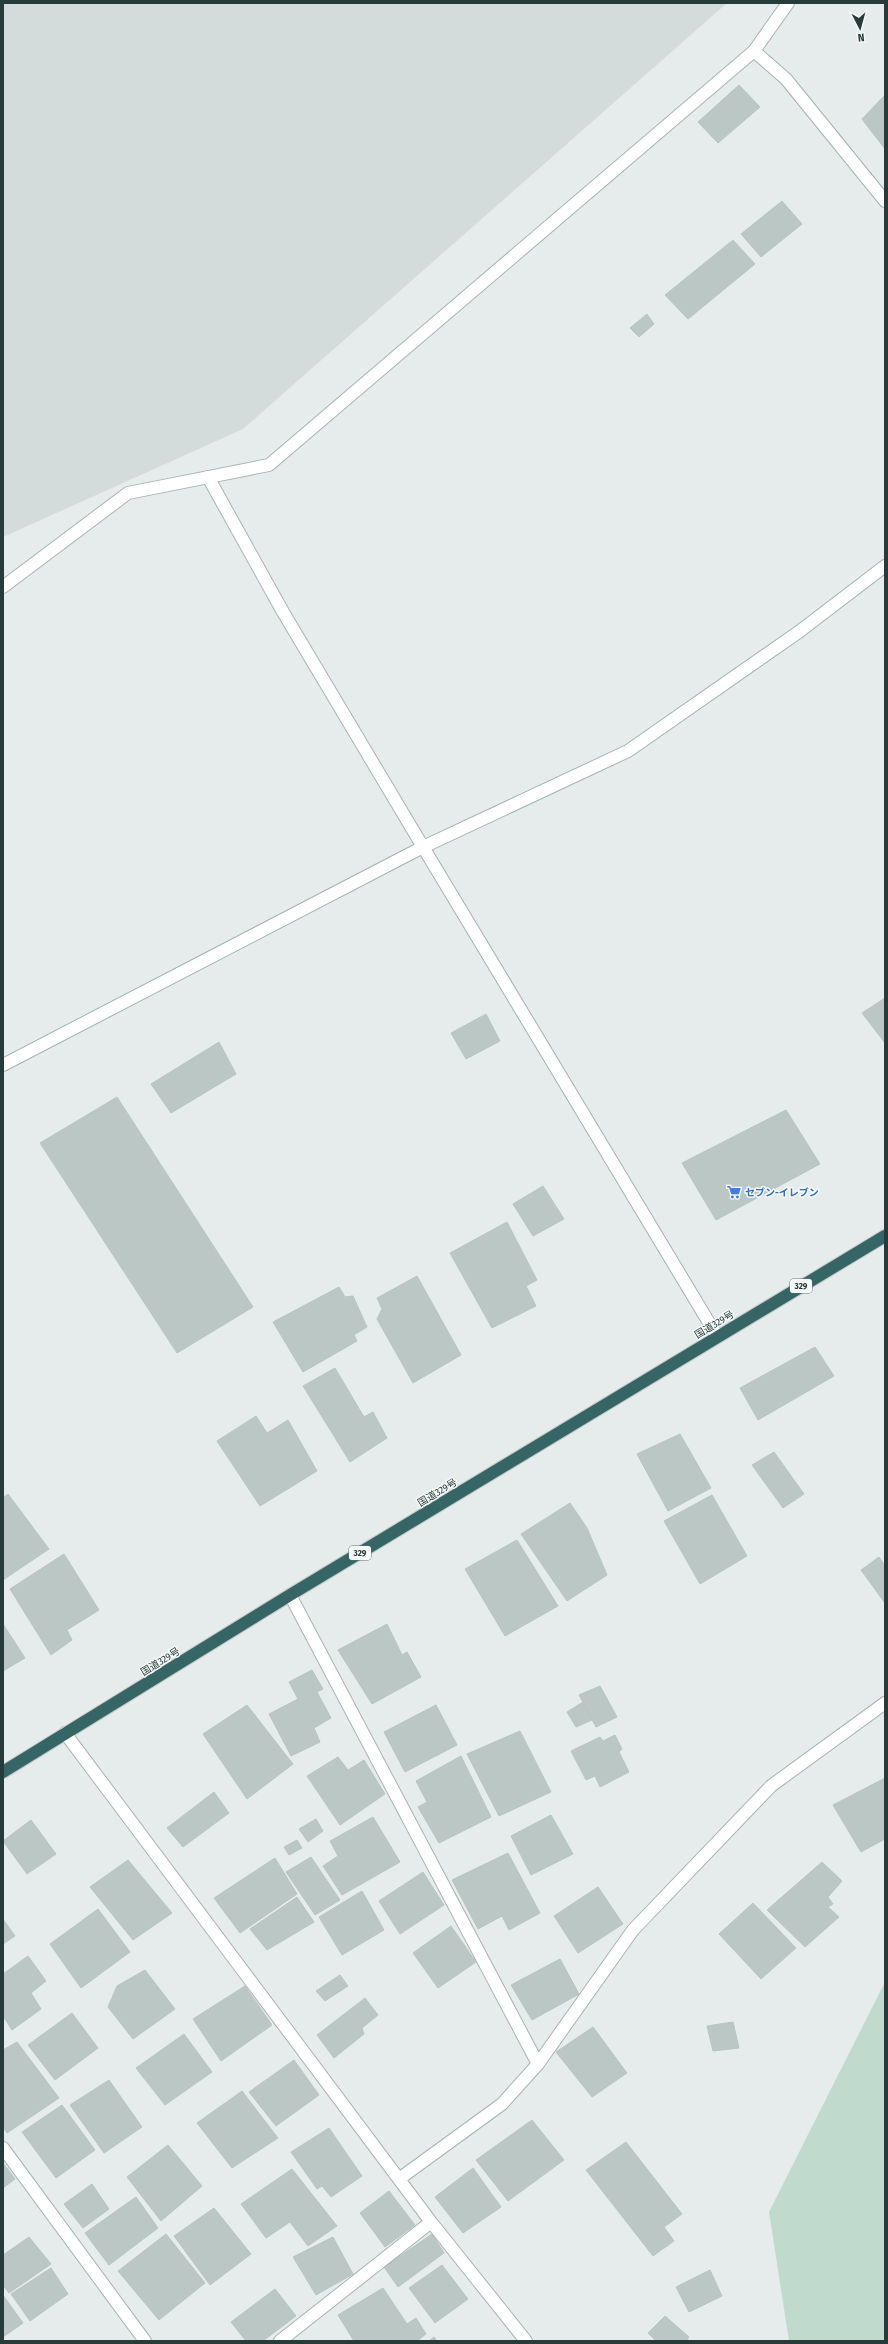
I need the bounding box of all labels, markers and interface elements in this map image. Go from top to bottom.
north arrow [840,8,880,48]
text: N [857,31,865,44]
supermarket icon: セブン-イレブン [726,1184,742,1200]
place label: セブン-イレブン [745,1187,819,1199]
road number: 329 [790,1279,812,1293]
street label: 国道329号 [693,1308,736,1341]
street label: 国道329号 [416,1476,459,1509]
road number: 329 [349,1546,371,1560]
street label: 国道329号 [139,1645,182,1678]

